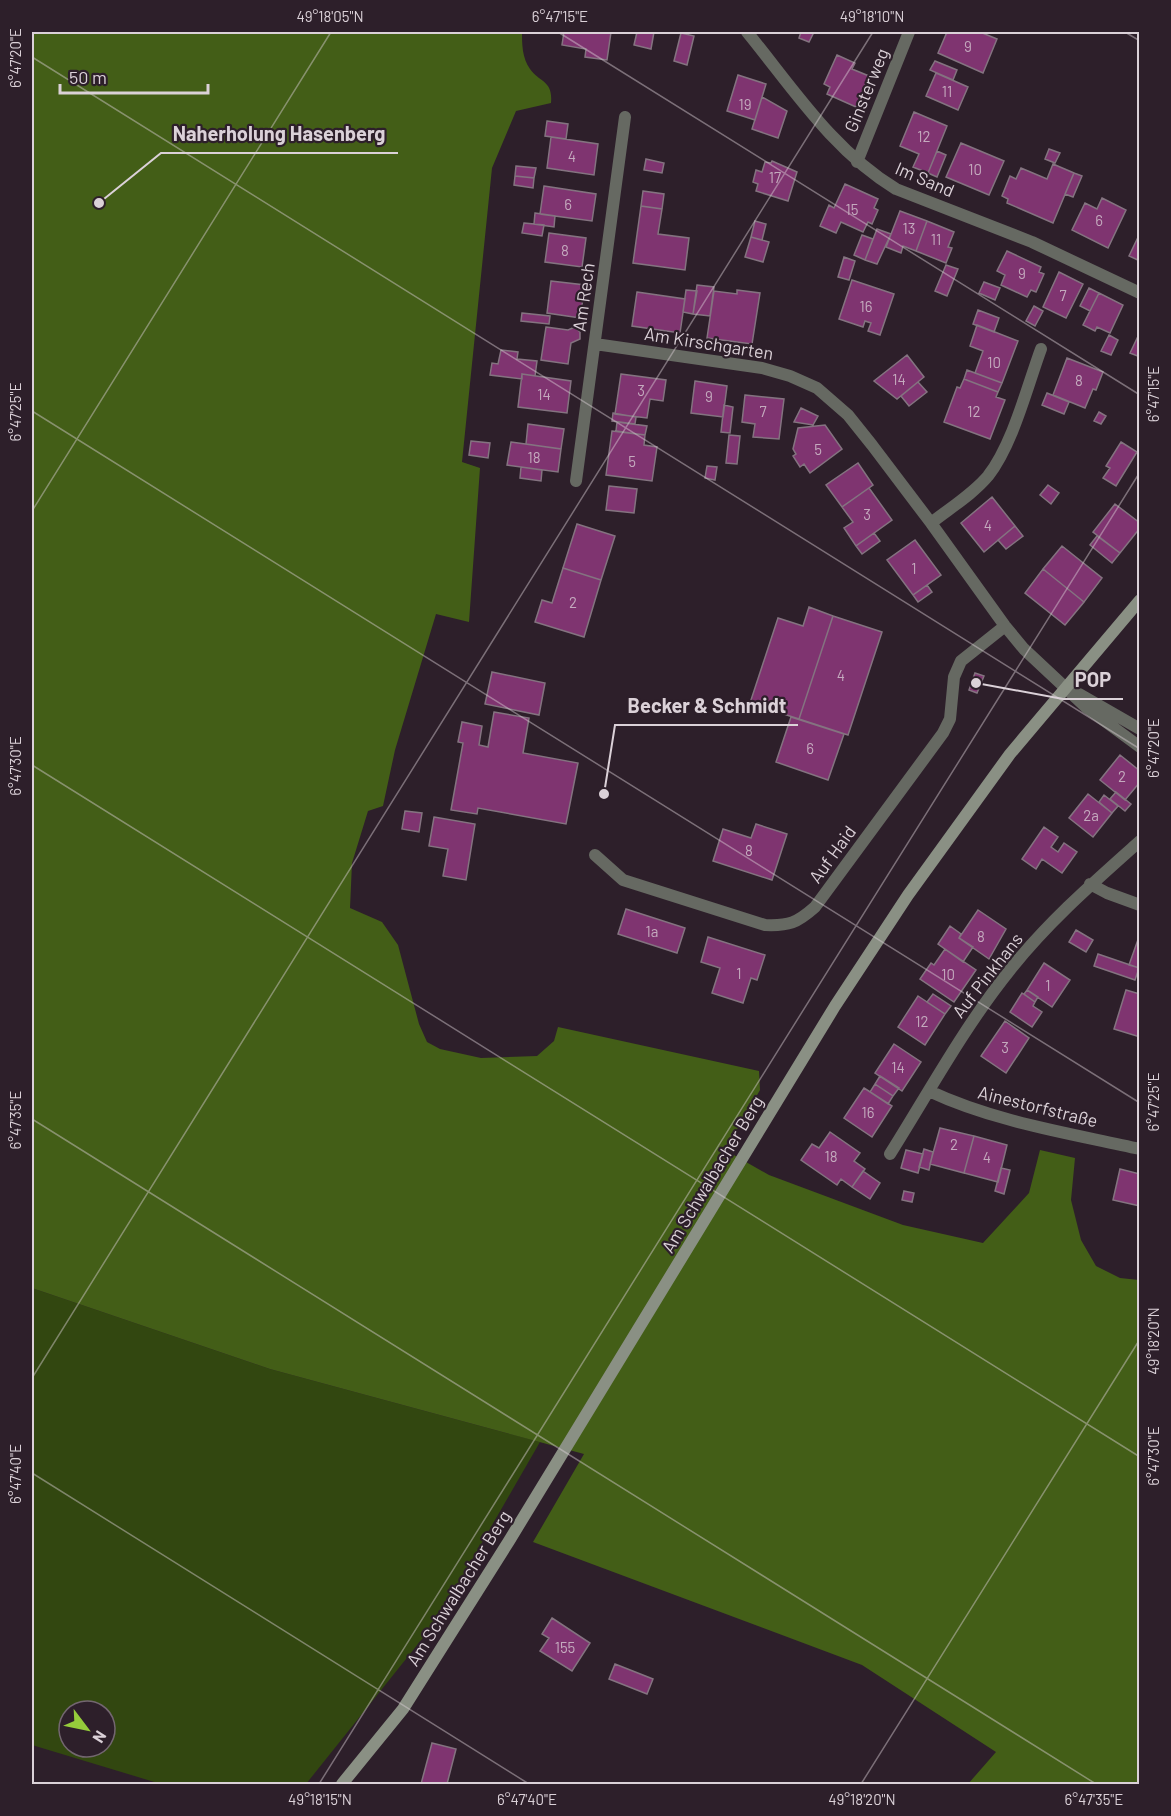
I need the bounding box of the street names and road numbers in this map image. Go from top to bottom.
street label: Ginsterweg [839,45,893,135]
street label: Im Sand [892,157,958,201]
street label: Am Rech [567,261,599,333]
street label: Am Kirschgarten [643,322,775,364]
street label: Auf Haid [804,821,860,887]
street label: Auf Pinkhans [947,928,1027,1022]
street label: Ainestorfstraße [976,1080,1100,1132]
street label: Am Schwalbacher Berg [656,1091,768,1257]
street label: Am Schwalbacher Berg [401,1506,515,1670]

